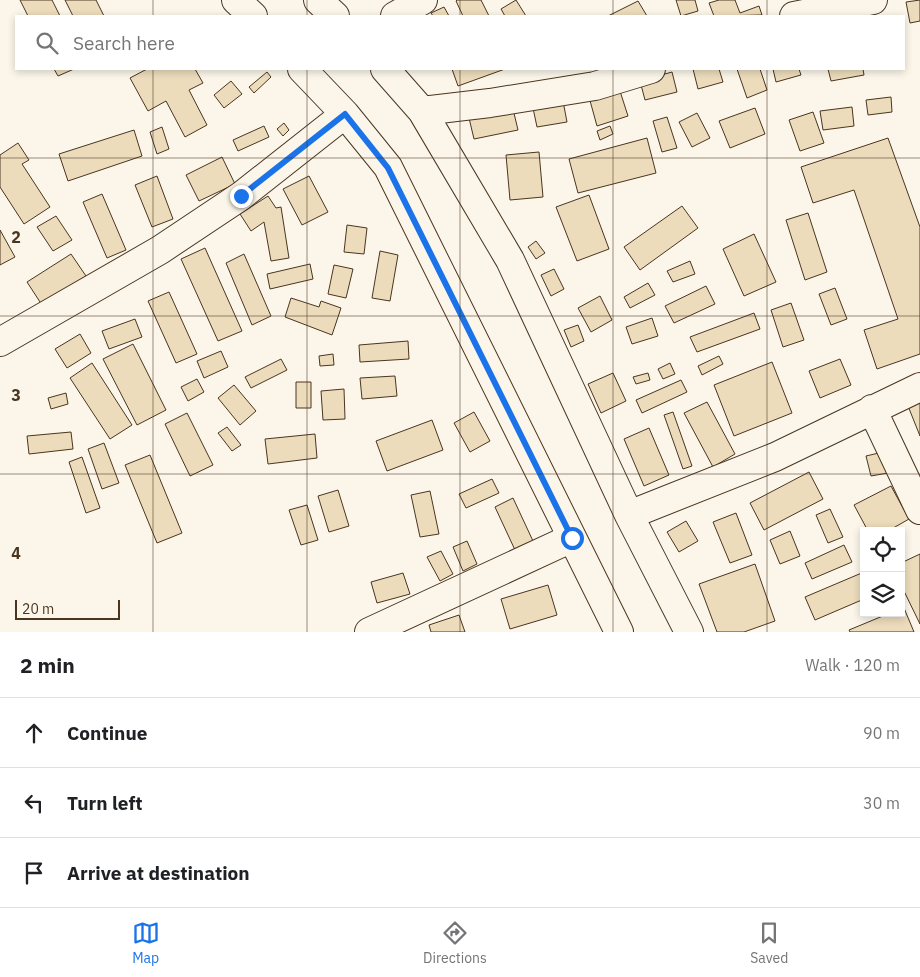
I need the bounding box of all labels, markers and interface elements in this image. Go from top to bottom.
search box [15,15,905,70]
icon: search [33,29,61,57]
text: Search here [73,31,175,55]
route end [230,185,253,208]
text: 2 [11,227,21,247]
text: 3 [11,385,21,405]
route start [561,527,584,550]
map controls [860,527,905,617]
button: locate [860,527,905,572]
text: 4 [11,543,21,563]
button: layers [860,572,905,617]
scale bar [15,597,120,620]
text: 20 m [22,600,54,618]
text: 2 min [20,651,75,679]
text: Walk · 120 m [805,655,900,675]
icon: ahead [20,719,48,747]
text: Continue [67,721,147,745]
text: 90 m [863,723,900,743]
icon: left [20,789,48,817]
text: Turn left [67,791,143,815]
text: 30 m [863,793,900,813]
icon: arrive [20,859,48,887]
text: Arrive at destination [67,861,250,885]
tab: Map [132,919,160,967]
tab: Directions [423,919,487,967]
tab: Saved [750,919,788,967]

